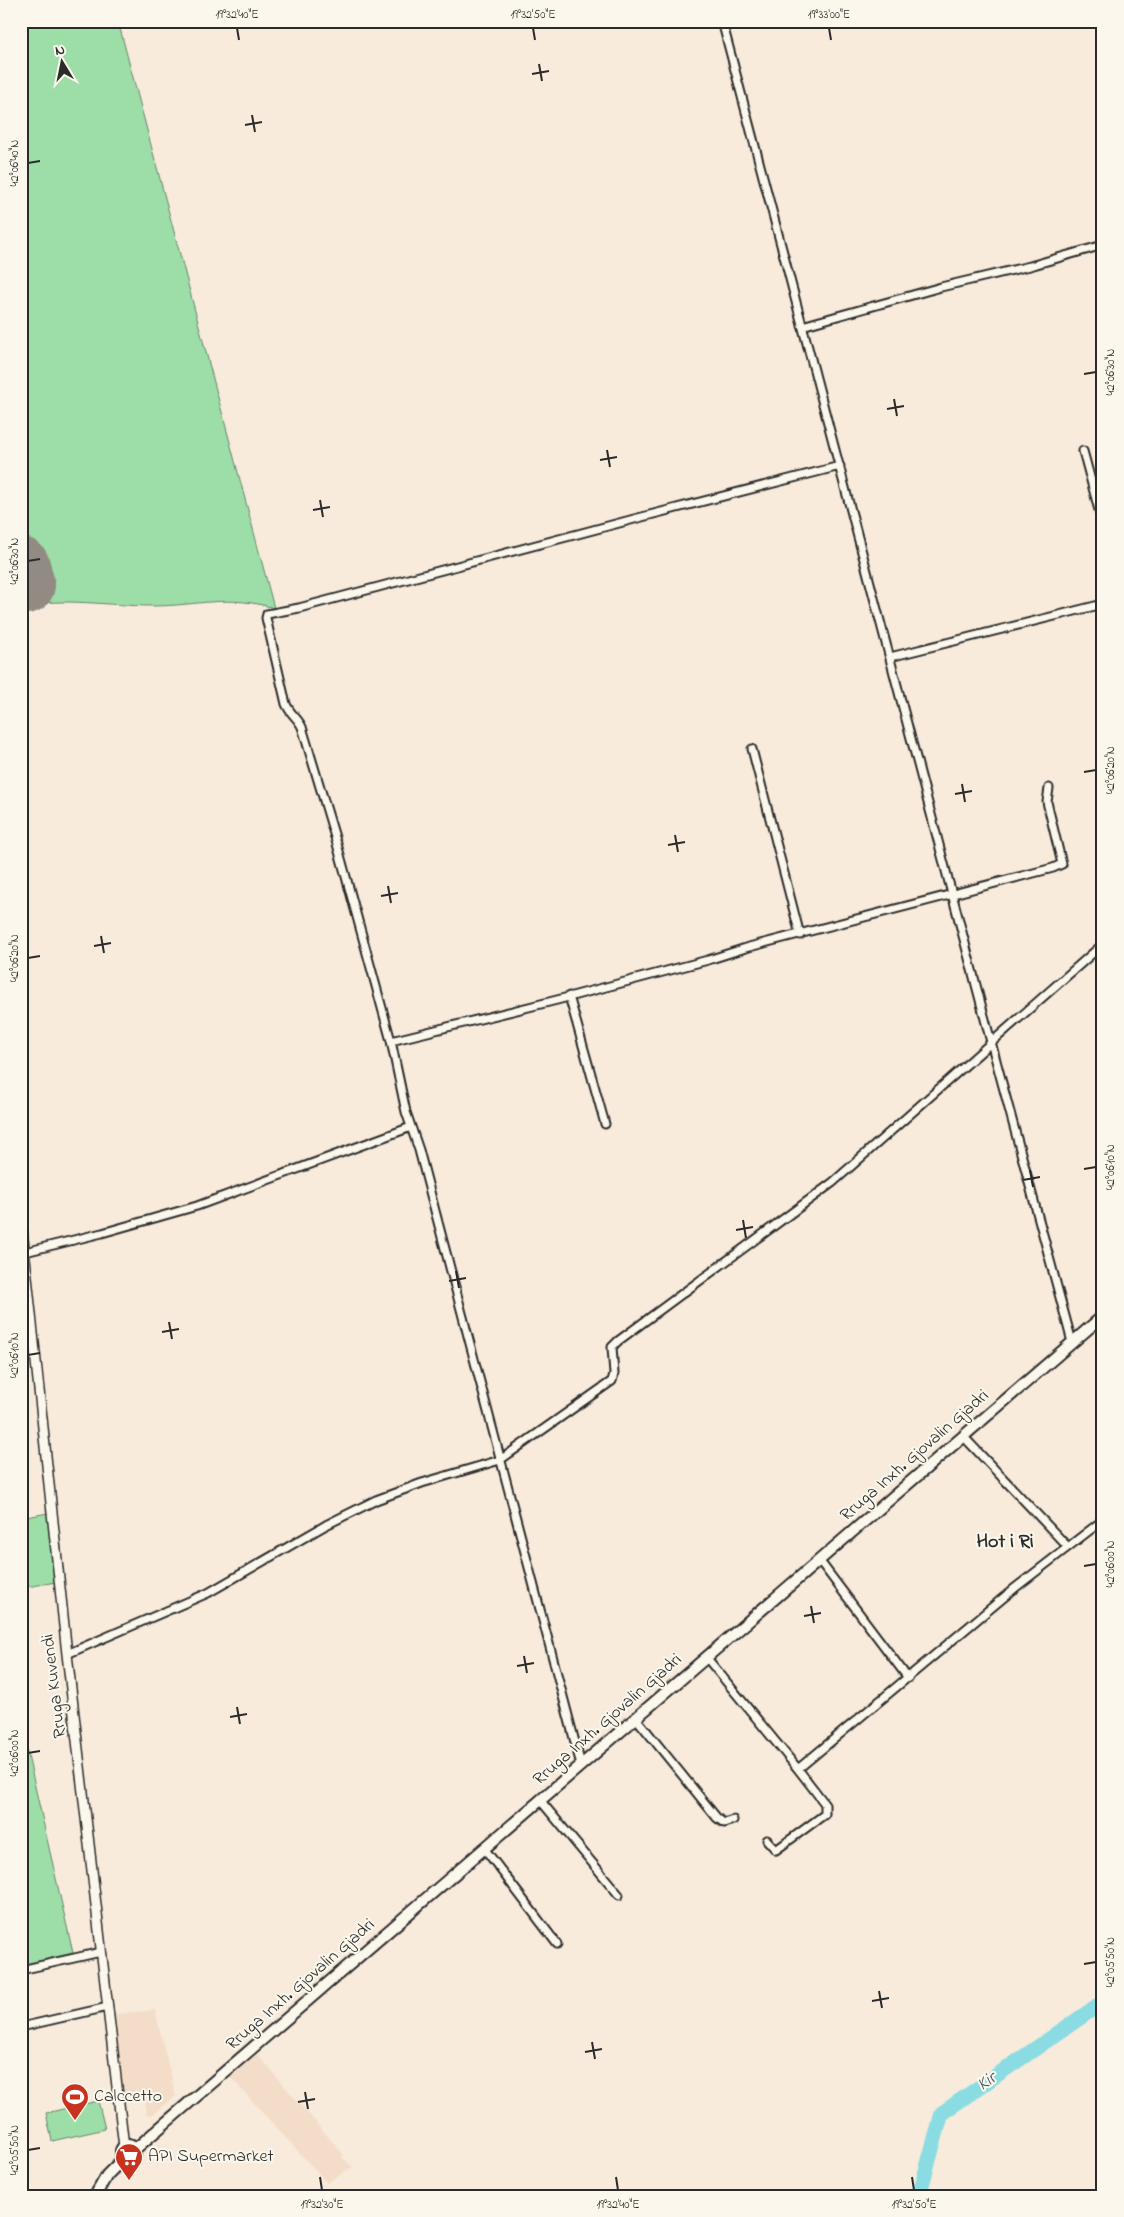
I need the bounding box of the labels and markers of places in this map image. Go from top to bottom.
sports icon: Calccetto [60,2082,90,2121]
place label: Calccetto [94,2084,162,2110]
supermarket icon: API Supermarket [114,2142,144,2181]
place label: API Supermarket [148,2144,274,2170]

